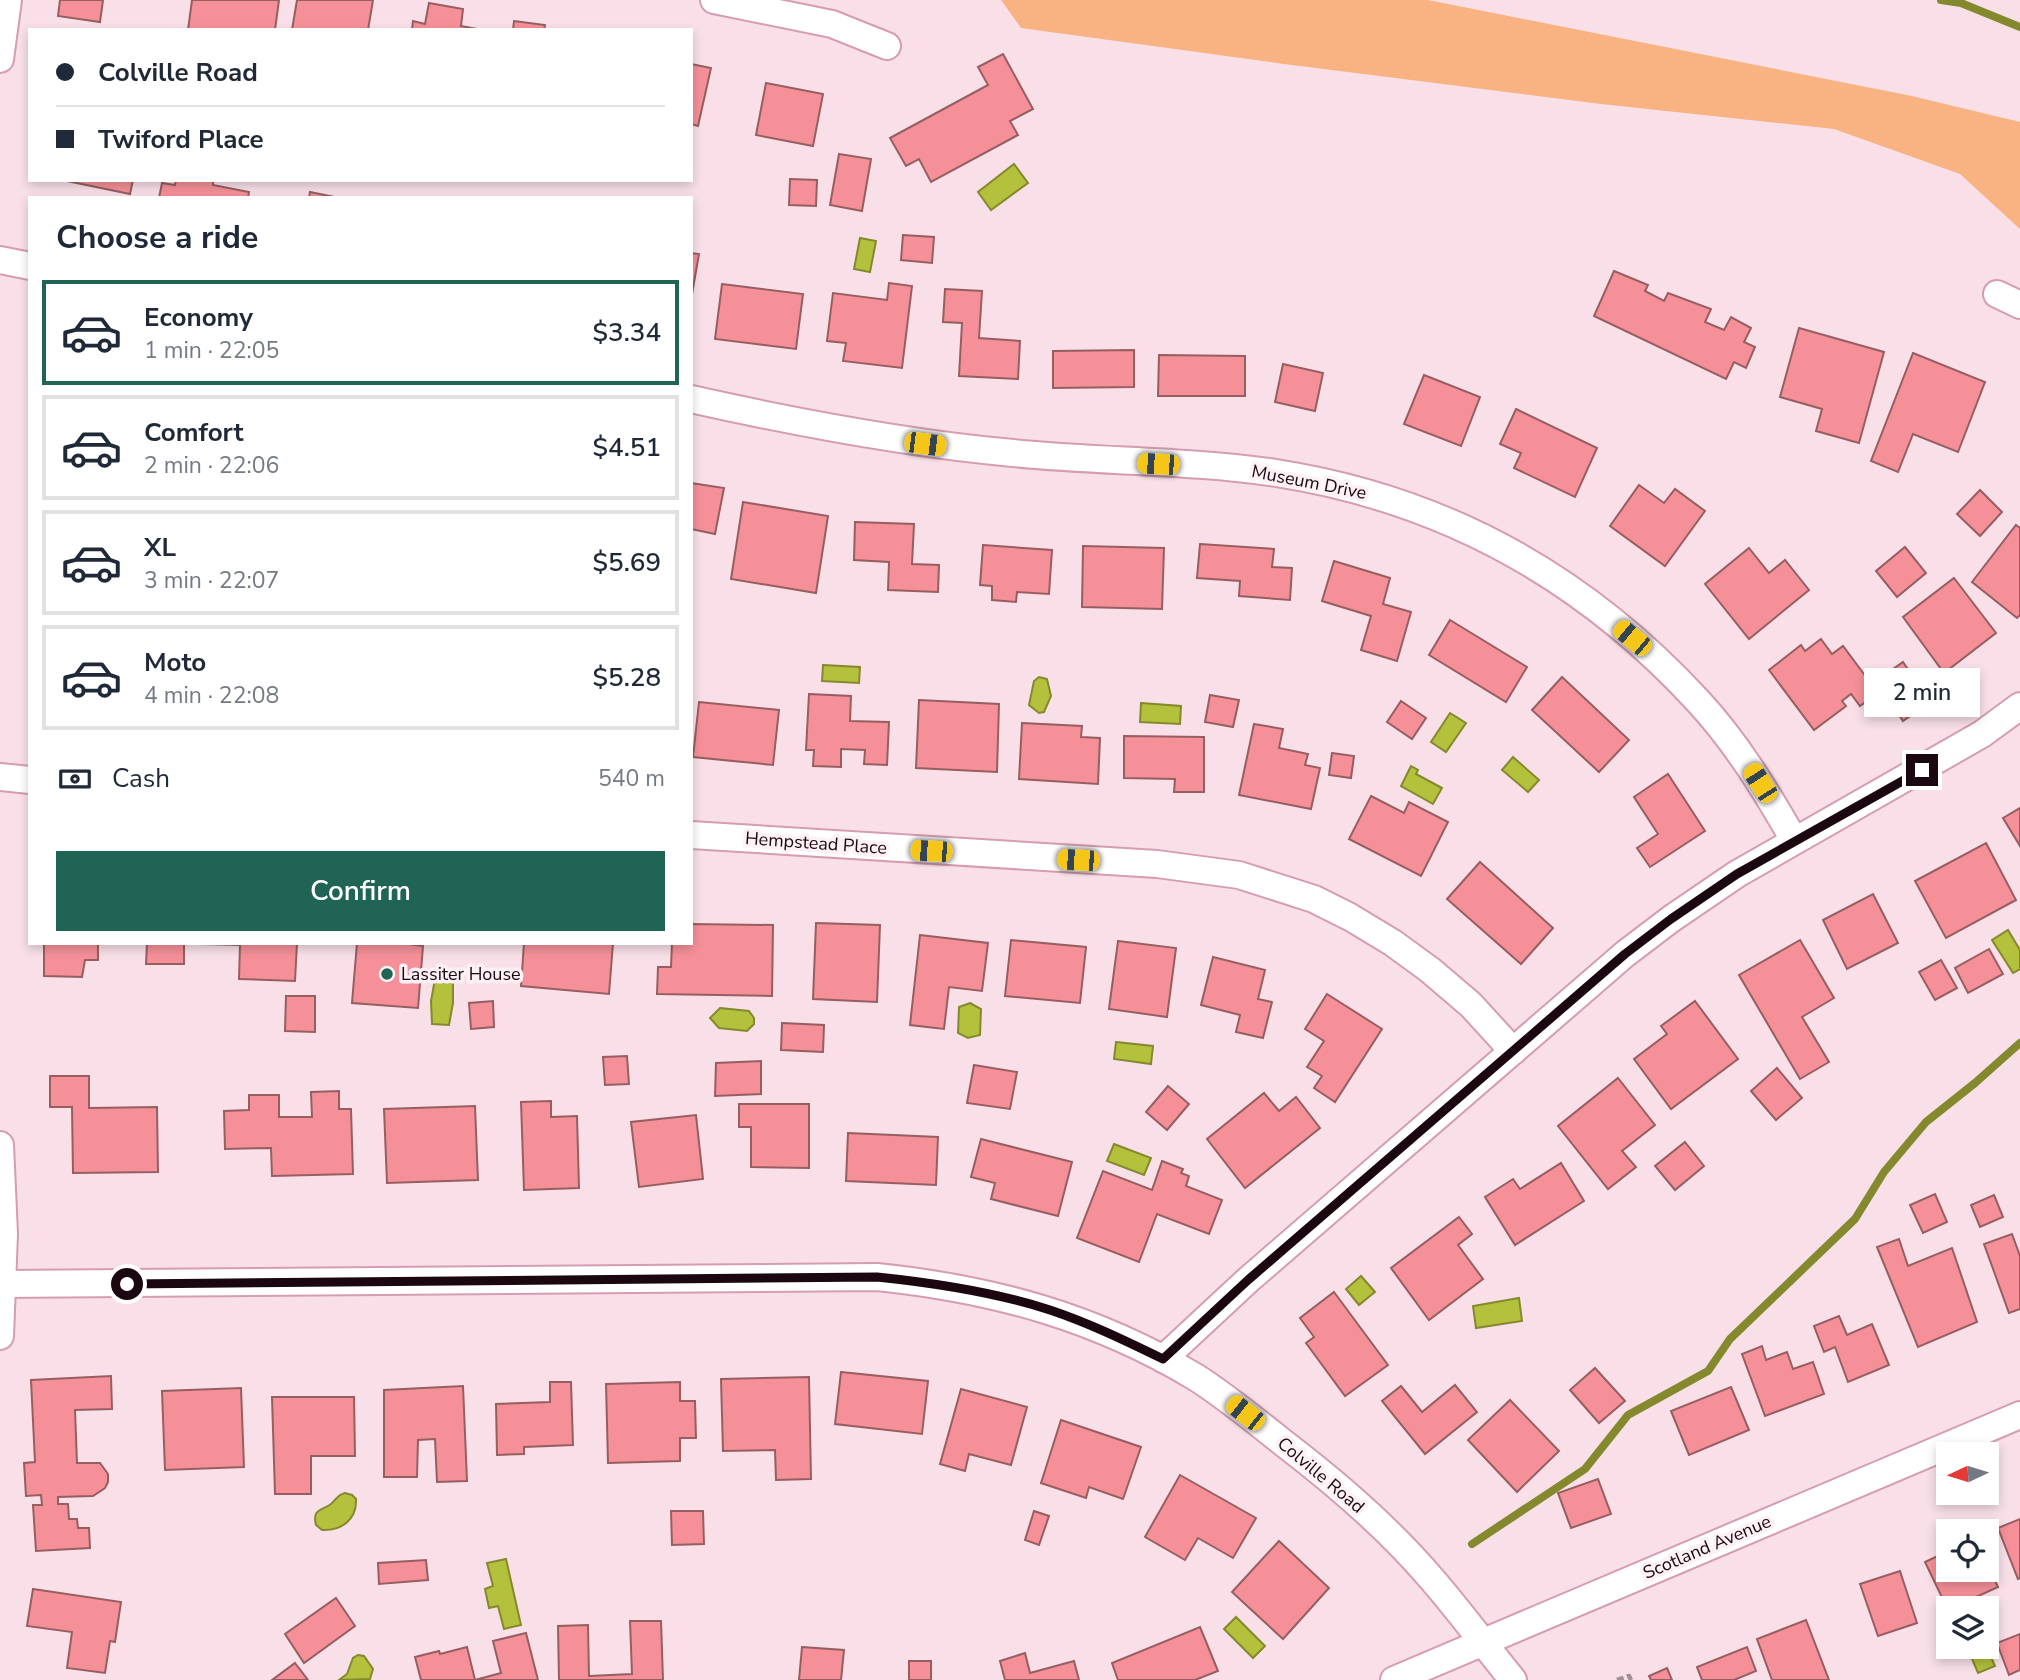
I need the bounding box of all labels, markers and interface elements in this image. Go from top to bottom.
text: Colville Road [98,55,258,90]
text: Twiford Place [98,122,264,157]
text: Choose a ride [56,216,258,259]
text: Economy [144,300,253,335]
icon: car [60,301,123,364]
text: $3.34 [592,315,661,350]
text: 1 min · 22:05 [144,335,279,366]
text: Comfort [144,415,244,450]
icon: car [60,416,123,479]
text: $4.51 [592,430,661,465]
car [903,431,948,457]
text: 2 min · 22:06 [144,450,279,481]
car [1137,452,1180,476]
street label: Museum Drive [1250,459,1368,505]
text: XL [144,530,176,565]
icon: car [60,531,123,594]
text: $5.69 [592,545,661,580]
text: 3 min · 22:07 [144,565,279,596]
car [1610,616,1655,660]
text: Moto [144,645,206,680]
icon: car [60,646,123,709]
text: $5.28 [592,660,661,695]
callout: 2 min [1864,668,1980,718]
text: 2 min [1893,677,1951,708]
text: 4 min · 22:08 [144,680,279,711]
route end [1906,754,1938,786]
icon: cash [56,760,94,798]
car [1740,760,1781,806]
text: Cash [112,761,170,796]
text: 540 m [598,763,665,794]
street label: Hempstead Place [744,826,888,860]
car [910,839,953,863]
car [1057,848,1100,872]
button: Confirm [56,851,665,931]
place label: Lassiter House [401,962,521,986]
marker: Lassiter House [379,966,395,982]
route start [111,1268,143,1300]
car [1222,1392,1269,1434]
street label: Colville Road [1272,1432,1370,1518]
north arrow [1936,1442,1998,1505]
map controls [1936,1442,1999,1659]
street label: Scotland Avenue [1639,1509,1775,1585]
button: locate [1936,1519,1999,1582]
button: layers [1936,1596,1999,1659]

